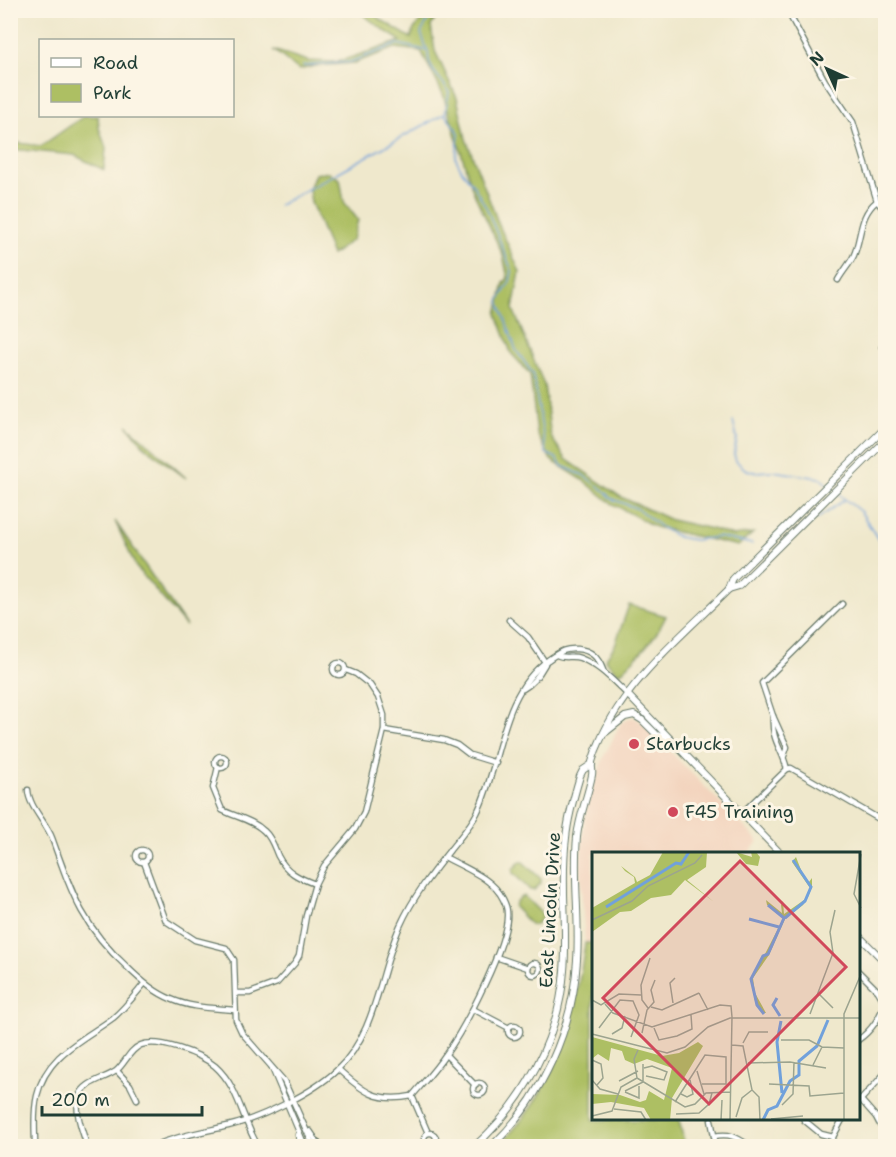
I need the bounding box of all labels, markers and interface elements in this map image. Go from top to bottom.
legend [39,39,234,117]
north arrow [797,39,857,99]
text: N [805,47,829,71]
text: Road [93,51,138,75]
text: Park [93,81,132,105]
place label: Starbucks [646,732,731,756]
marker: Starbucks [627,737,641,751]
place label: F45 Training [685,800,794,824]
marker: F45 Training [666,805,680,819]
street label: East Lincoln Drive [534,831,566,989]
inset map [592,852,860,1121]
scale bar [42,1079,202,1117]
text: 200 m [51,1088,110,1112]

